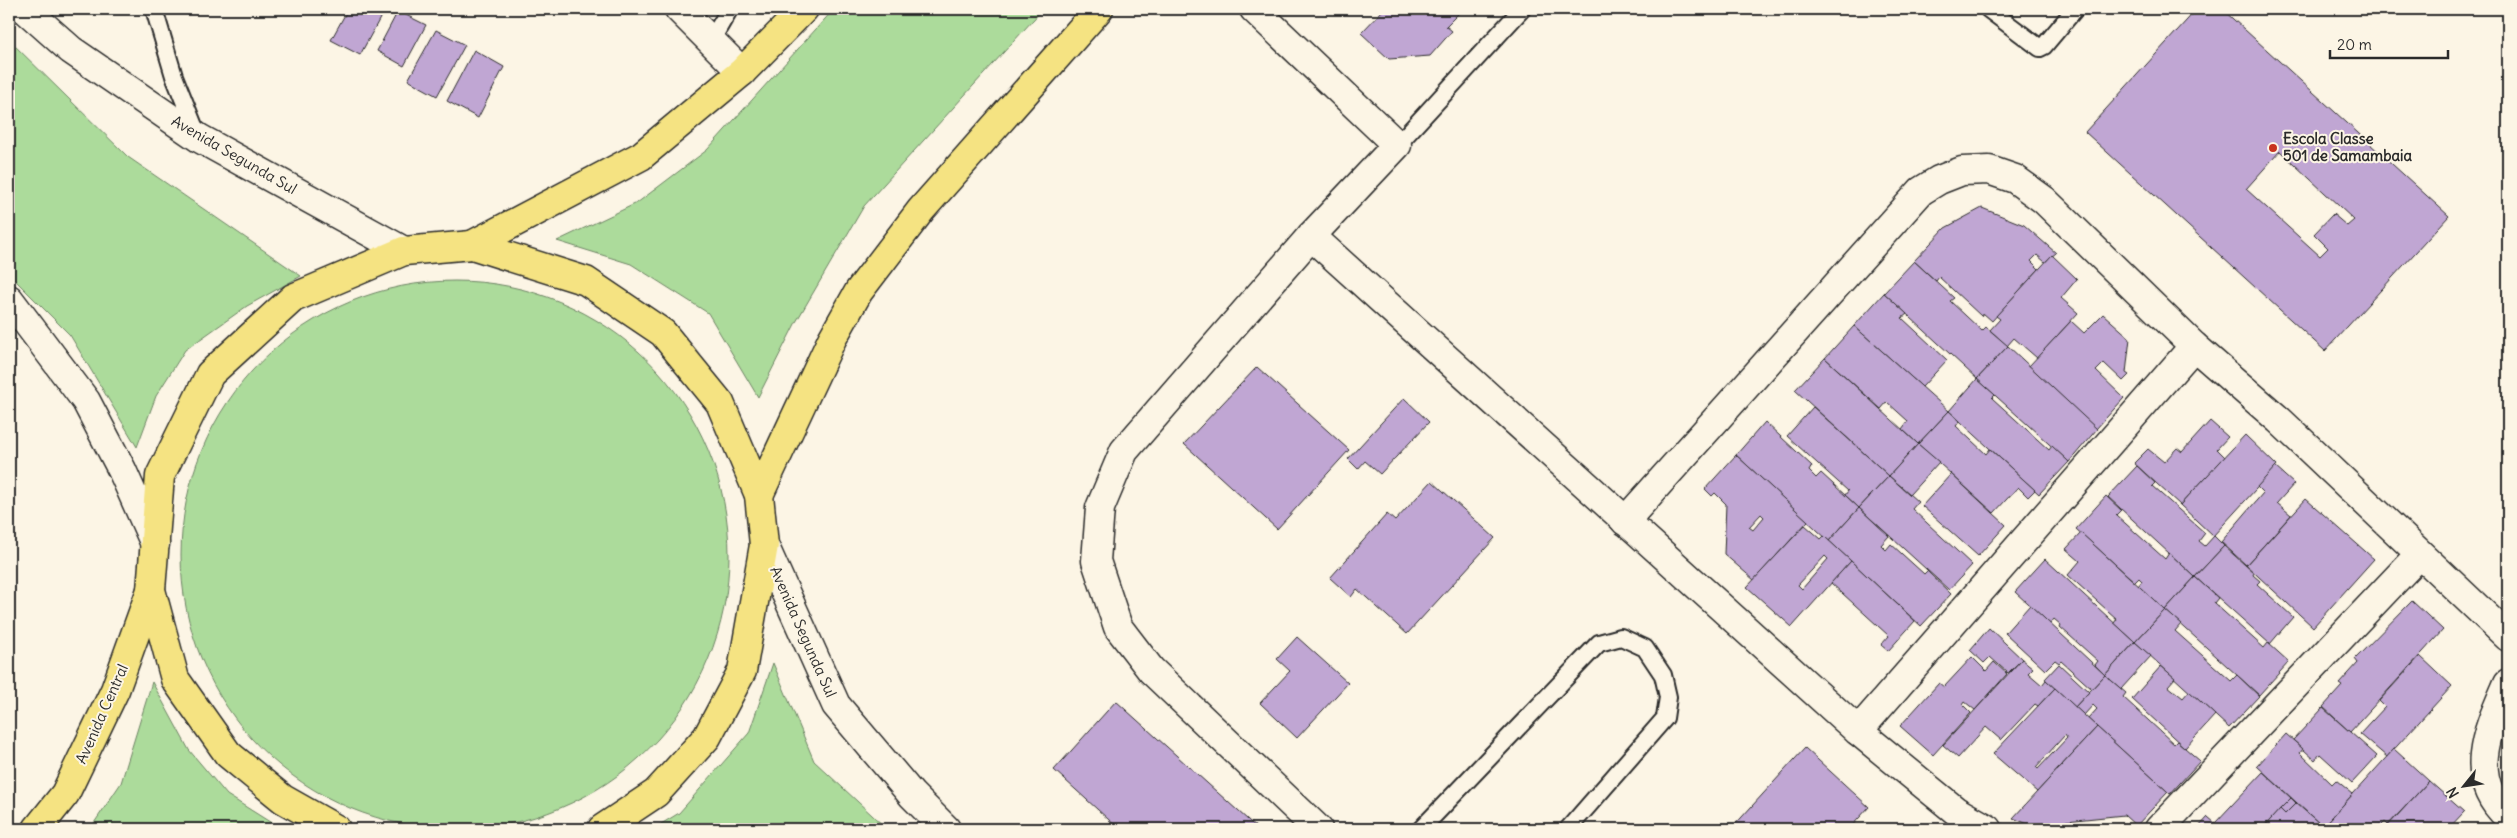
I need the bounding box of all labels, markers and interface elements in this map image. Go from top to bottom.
scale bar [2330,28,2447,60]
text: 20 m [2337,35,2372,54]
street label: Avenida Segunda Sul [168,111,300,198]
place label: Escola Classe 501 de Samambaia [2283,129,2412,165]
marker: Escola Classe 501 de Samambaia [2267,142,2279,154]
street label: Avenida Segunda Sul [766,563,841,700]
street label: Avenida Central [71,661,132,767]
north arrow [2440,760,2490,810]
text: N [2443,784,2463,801]

